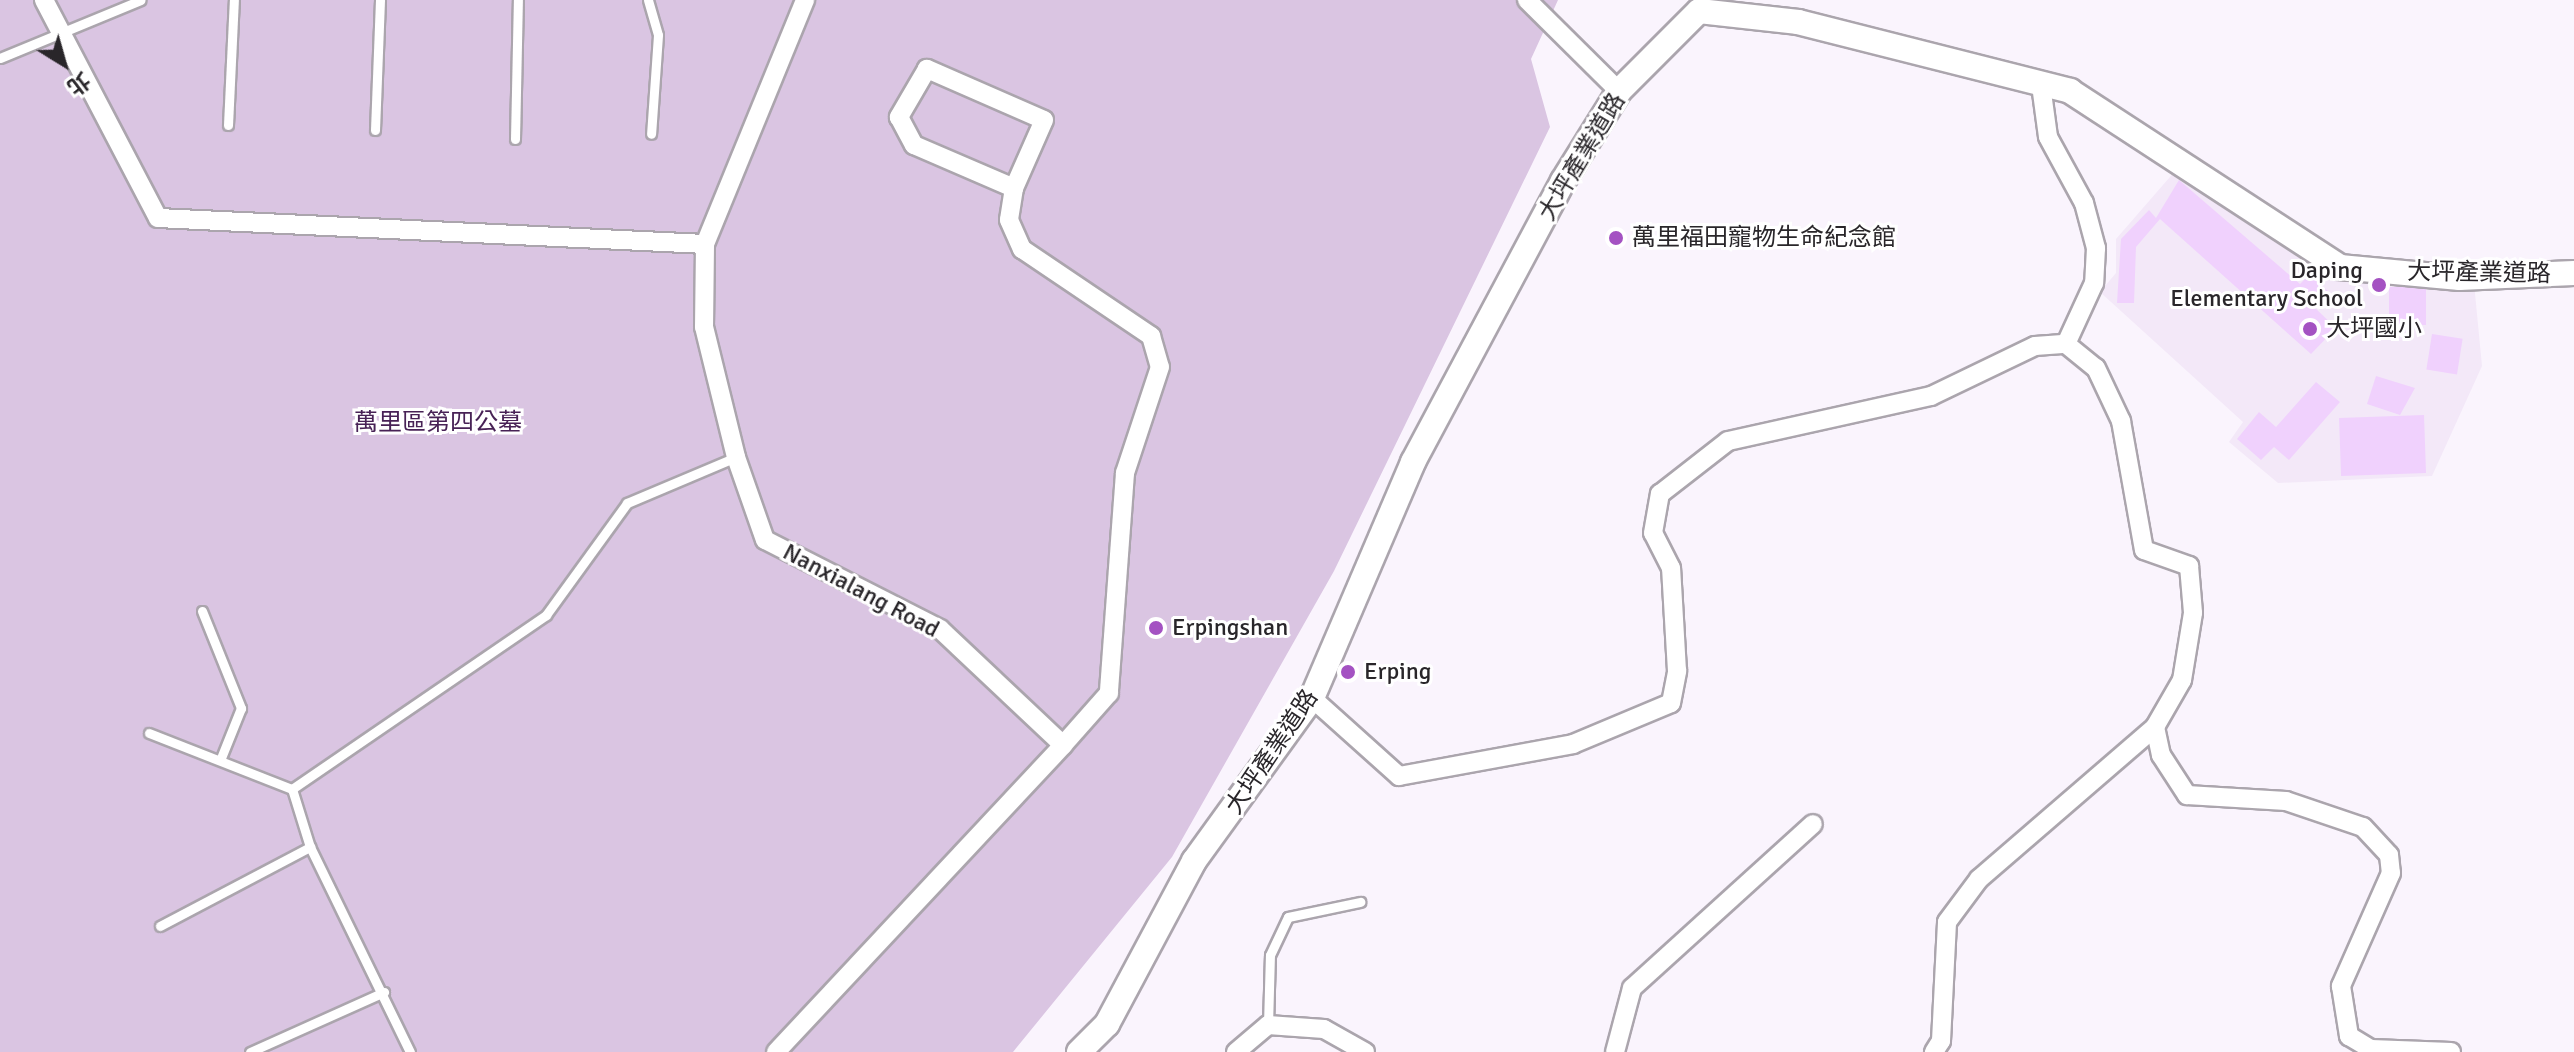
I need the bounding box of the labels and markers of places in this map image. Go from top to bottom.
place label: 萬里福田寵物生命紀念館 [1632,224,1896,252]
marker: 萬里福田寵物生命紀念館 [1607,229,1625,247]
place label: Daping Elementary School [2170,257,2363,313]
marker: Daping Elementary School [2370,276,2388,294]
place label: 大坪國小 [2326,315,2422,343]
marker: 大坪國小 [2301,320,2319,338]
place label: Erpingshan [1172,614,1288,642]
marker: Erpingshan [1147,619,1165,637]
place label: Erping [1364,658,1431,686]
marker: Erping [1339,663,1357,681]

